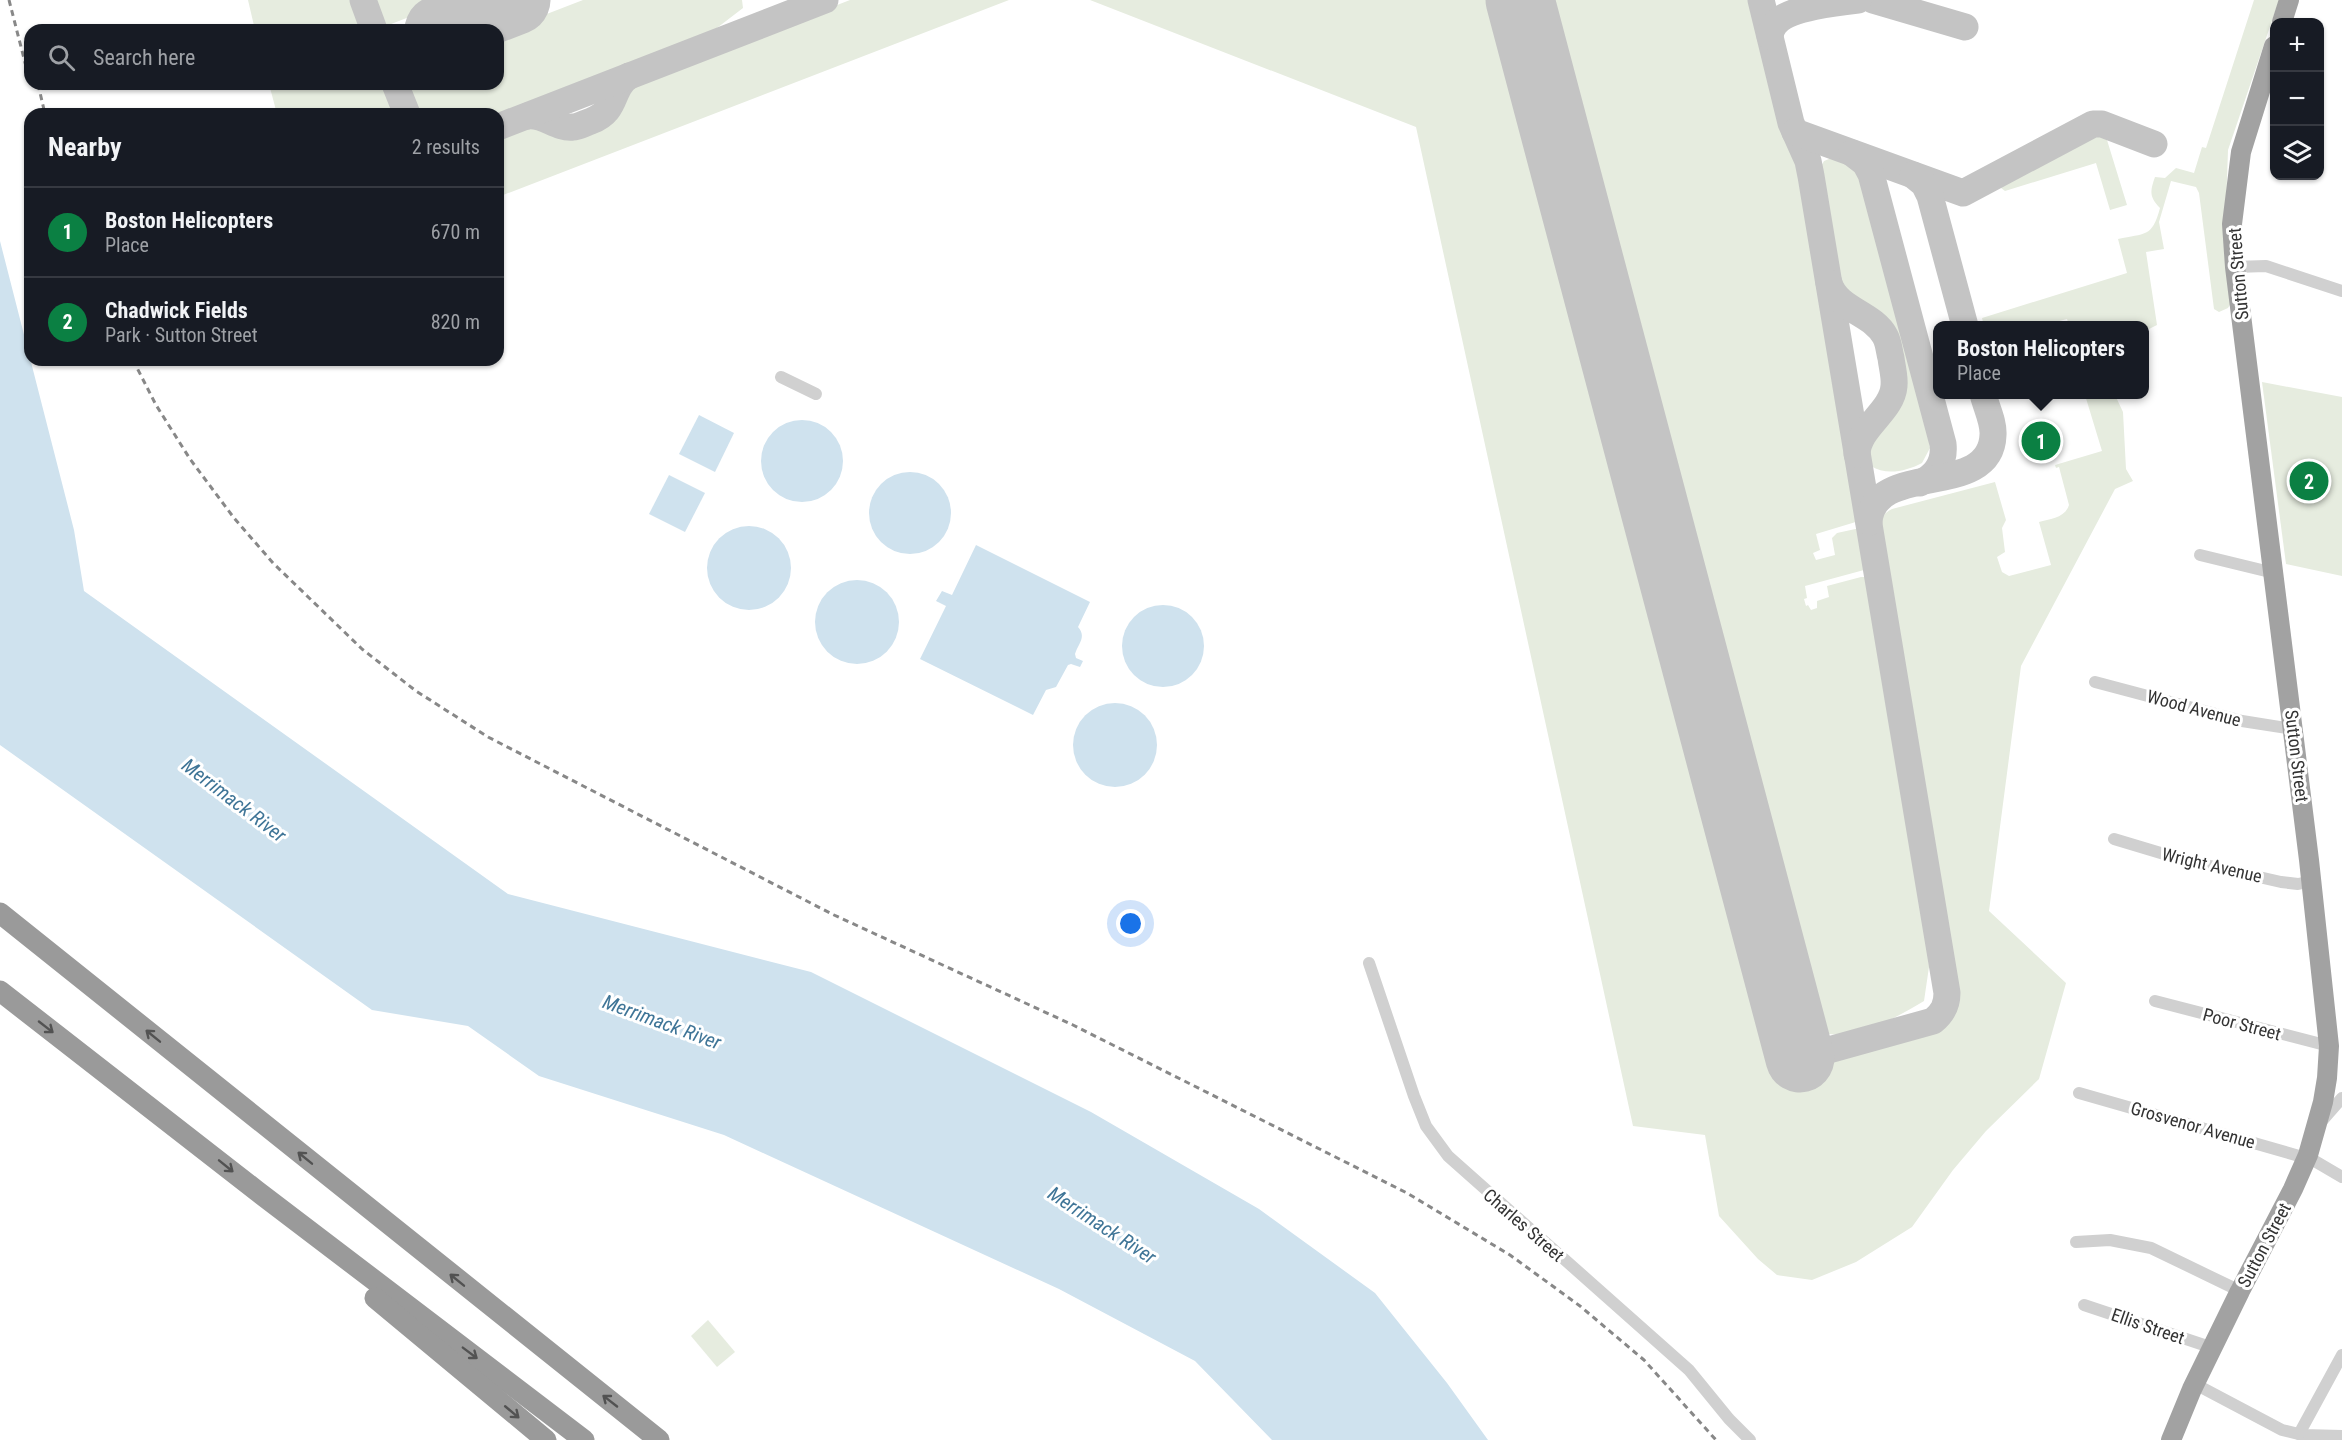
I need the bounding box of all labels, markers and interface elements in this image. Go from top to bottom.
map controls [2270,18,2324,180]
button: + [2270,18,2324,72]
search box [24,24,504,90]
icon: search [45,41,78,74]
text: Search here [93,45,195,70]
button: − [2270,72,2324,126]
button: layers [2270,126,2324,180]
text: Nearby [48,132,122,162]
text: 2 results [412,135,480,159]
text: Boston Helicopters [105,208,273,233]
text: 1 [62,220,73,244]
text: 670 m [431,220,480,244]
street label: Sutton Street [2224,227,2252,321]
text: Place [105,233,149,257]
text: Chadwick Fields [105,298,248,323]
text: 2 [62,310,73,334]
text: 820 m [431,310,480,334]
popup [1933,321,2149,399]
text: Park · Sutton Street [105,323,258,347]
text: Boston Helicopters [1957,336,2125,361]
text: Place [1957,361,2001,385]
pin: 1 [2022,418,2060,464]
pin: 2 [2290,458,2328,504]
street label: Wood Avenue [2145,685,2243,731]
street label: Sutton Street [2281,709,2313,803]
water label: Merrimack River [177,753,292,848]
street label: Wright Avenue [2160,843,2264,887]
your location [1116,909,1145,938]
water label: Merrimack River [600,989,725,1055]
street label: Poor Street [2201,1004,2283,1044]
one-way arrow [38,1020,54,1033]
one-way arrow [146,1029,161,1043]
street label: Grosvenor Avenue [2128,1097,2258,1153]
one-way arrow [298,1151,313,1165]
one-way arrow [218,1159,234,1172]
water label: Merrimack River [1043,1181,1161,1269]
street label: Charles Street [1479,1184,1569,1266]
street label: Sutton Street [2233,1199,2295,1291]
one-way arrow [450,1274,466,1287]
street label: Ellis Street [2109,1304,2187,1348]
one-way arrow [462,1347,478,1360]
one-way arrow [603,1395,619,1407]
one-way arrow [504,1405,519,1419]

